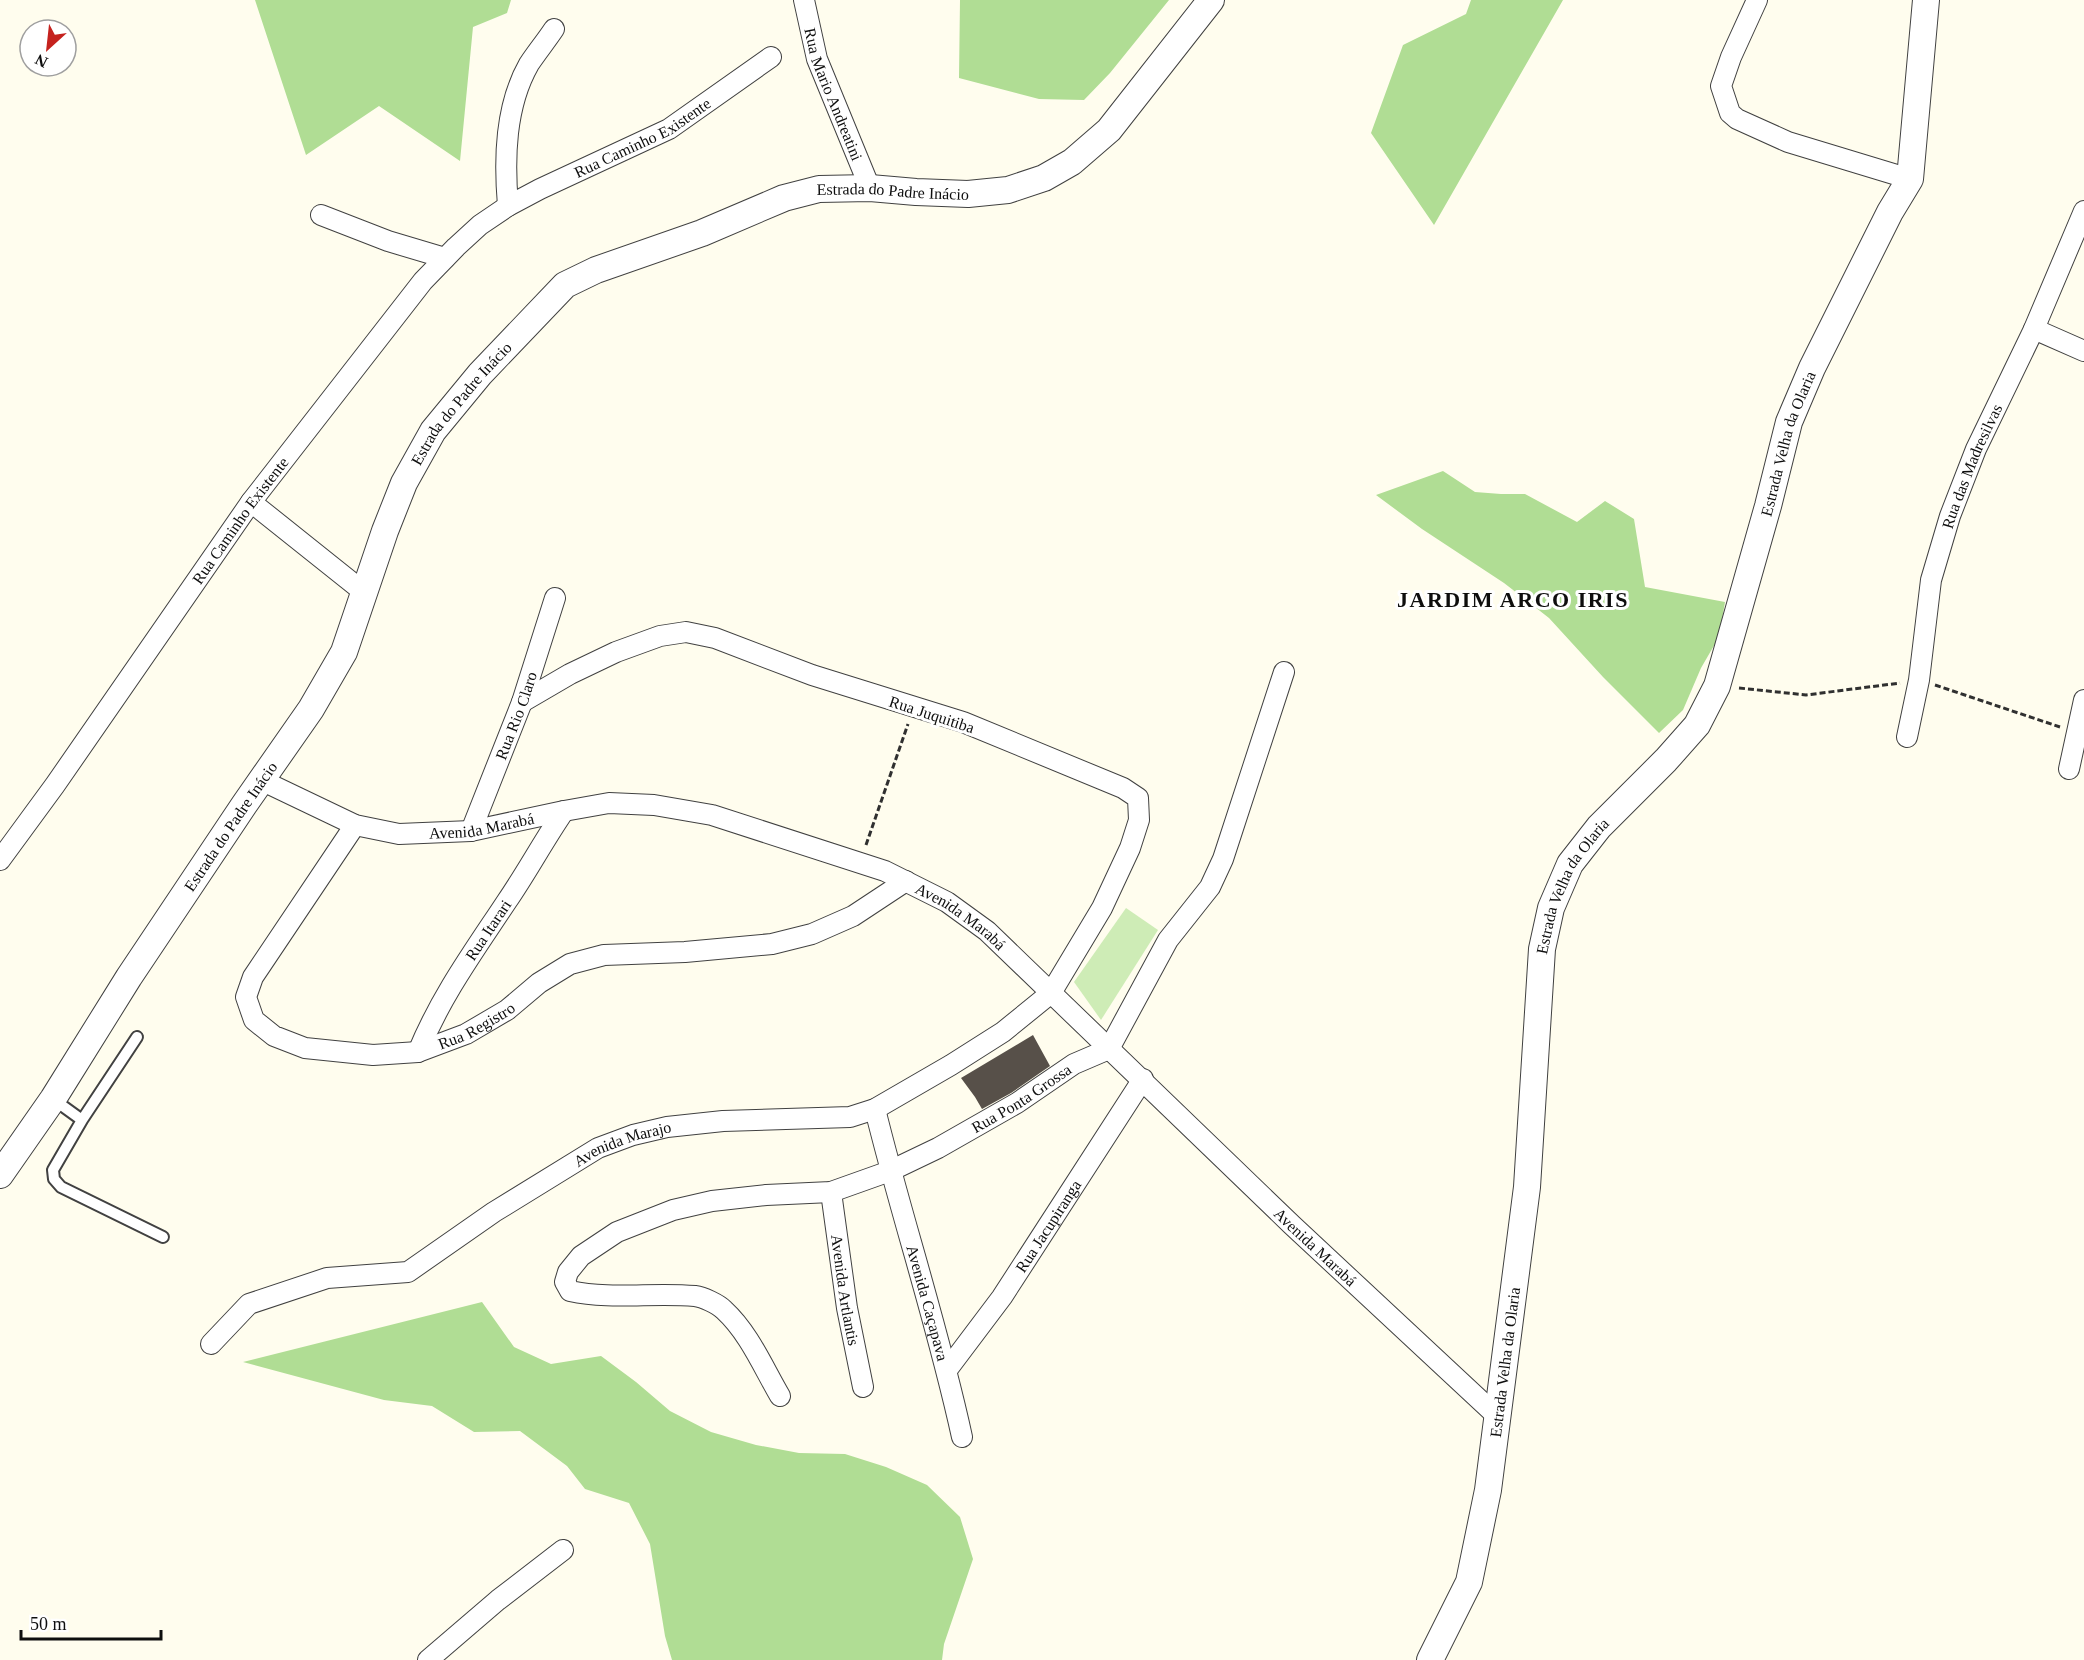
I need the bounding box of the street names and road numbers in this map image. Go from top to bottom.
street label: Rua Mario Andreatini [801,26,866,164]
street label: Rua Caminho Existente [572,95,714,181]
street label: Estrada do Padre Inácio [817,180,969,203]
street label: Estrada do Padre Inácio [408,339,515,468]
street label: Estrada Velha da Olaria [1758,369,1819,518]
street label: Rua das Madresilvas [1939,401,2005,530]
street label: Rua Caminho Existente [189,454,292,587]
street label: Rua Rio Claro [492,670,540,762]
street label: Rua Juquitiba [887,693,977,737]
street label: Estrada do Padre Inácio [181,759,281,894]
street label: Avenida Marabá [429,810,535,842]
street label: Estrada Velha da Olaria [1533,815,1612,956]
street label: Avenida Marabá [913,880,1009,953]
street label: Rua Itarari [462,896,515,963]
street label: Rua Registro [436,999,518,1053]
street label: Rua Ponta Grossa [968,1061,1074,1136]
street label: Avenida Marajo [571,1118,673,1170]
street label: Rua Jacupiranga [1012,1177,1084,1275]
street label: Avenida Marabá [1271,1205,1360,1290]
street label: Avenida Artlantis [828,1233,862,1347]
street label: Avenida Caçapava [903,1243,951,1363]
street label: Estrada Velha da Olaria [1487,1286,1523,1438]

